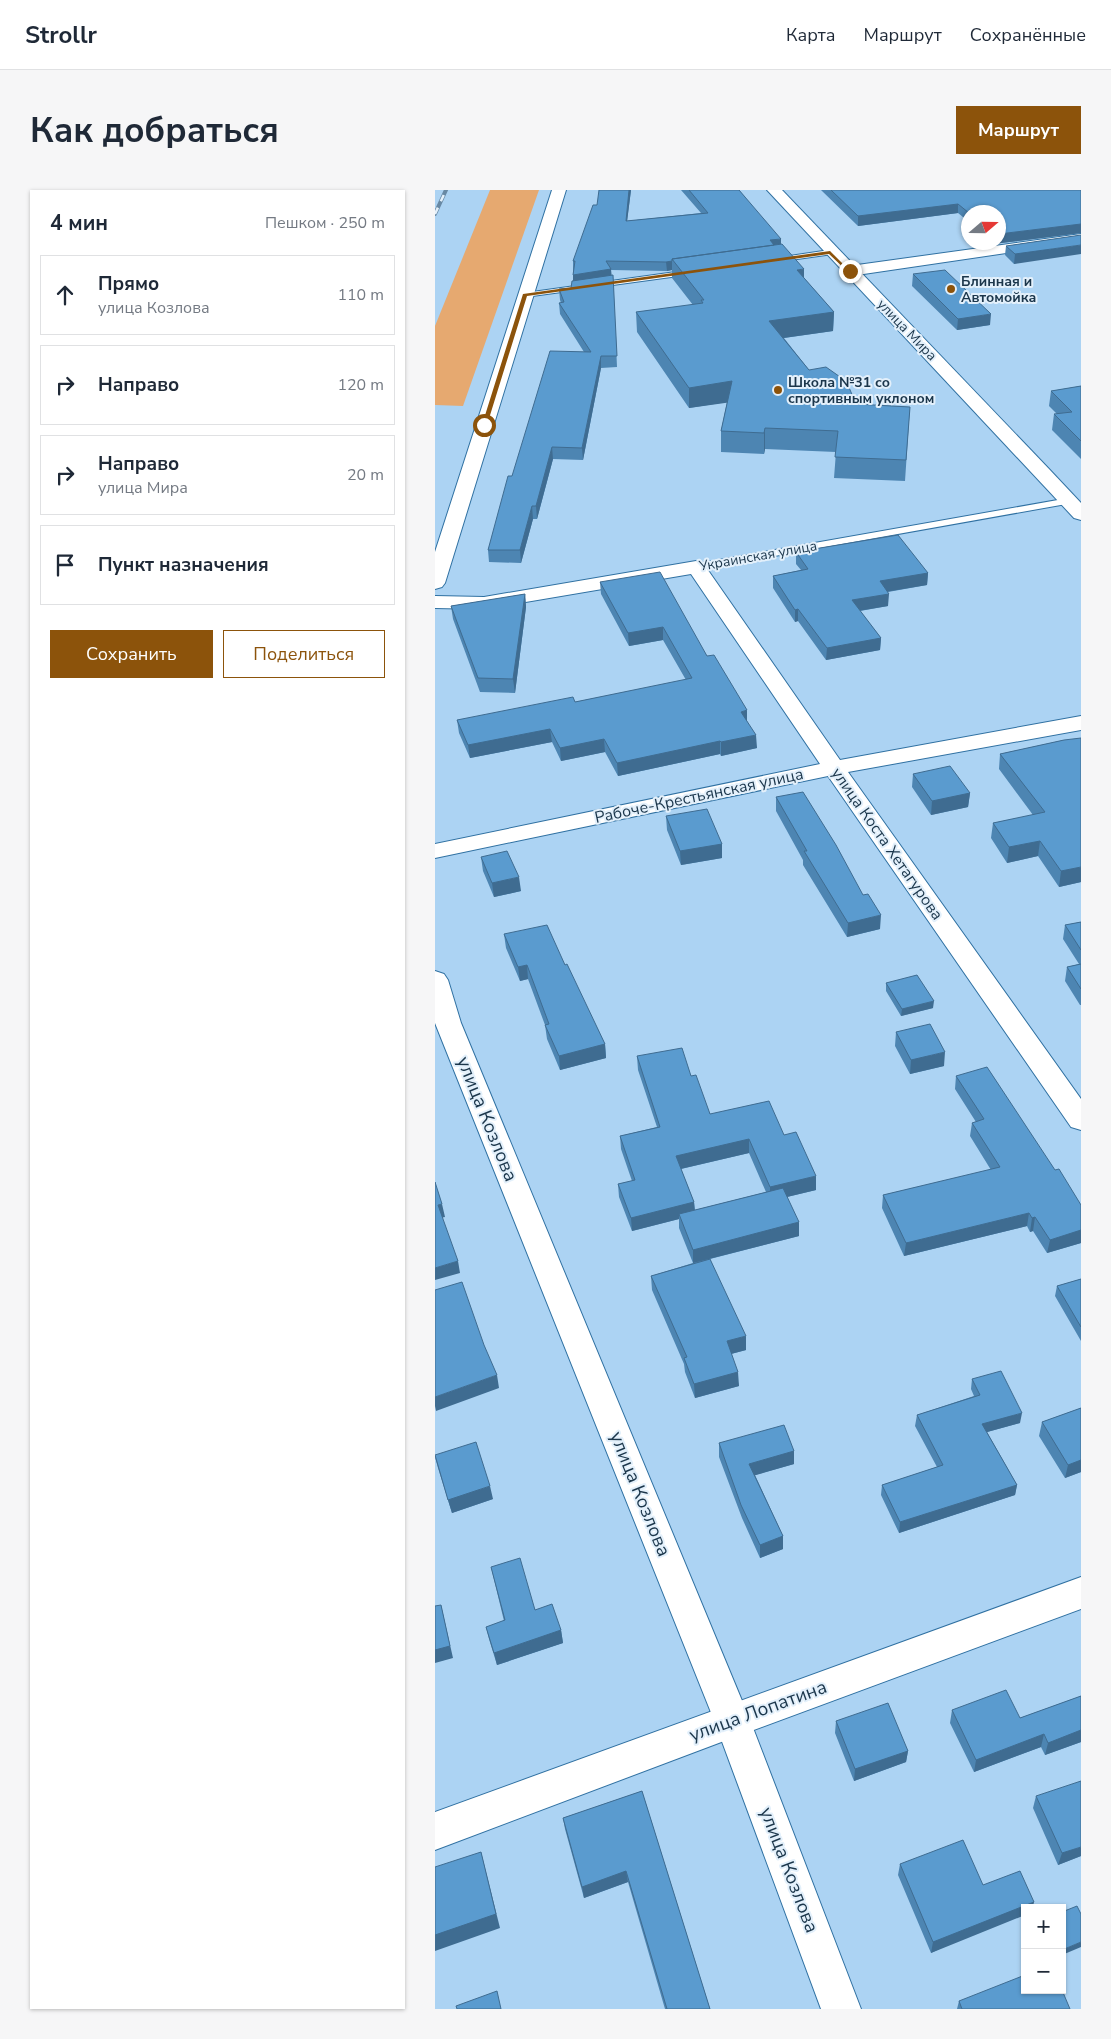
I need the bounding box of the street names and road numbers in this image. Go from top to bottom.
street label: улица Мира [873,295,941,365]
street label: Украинская улица [696,536,819,576]
street label: Рабоче-Крестьянская улица [593,763,805,829]
street label: улица Коста Хетагурова [826,763,948,925]
street label: улица Козлова [450,1053,524,1185]
street label: улица Козлова [603,1428,677,1560]
street label: улица Лопатина [685,1674,831,1748]
street label: улица Козлова [753,1804,825,1936]

